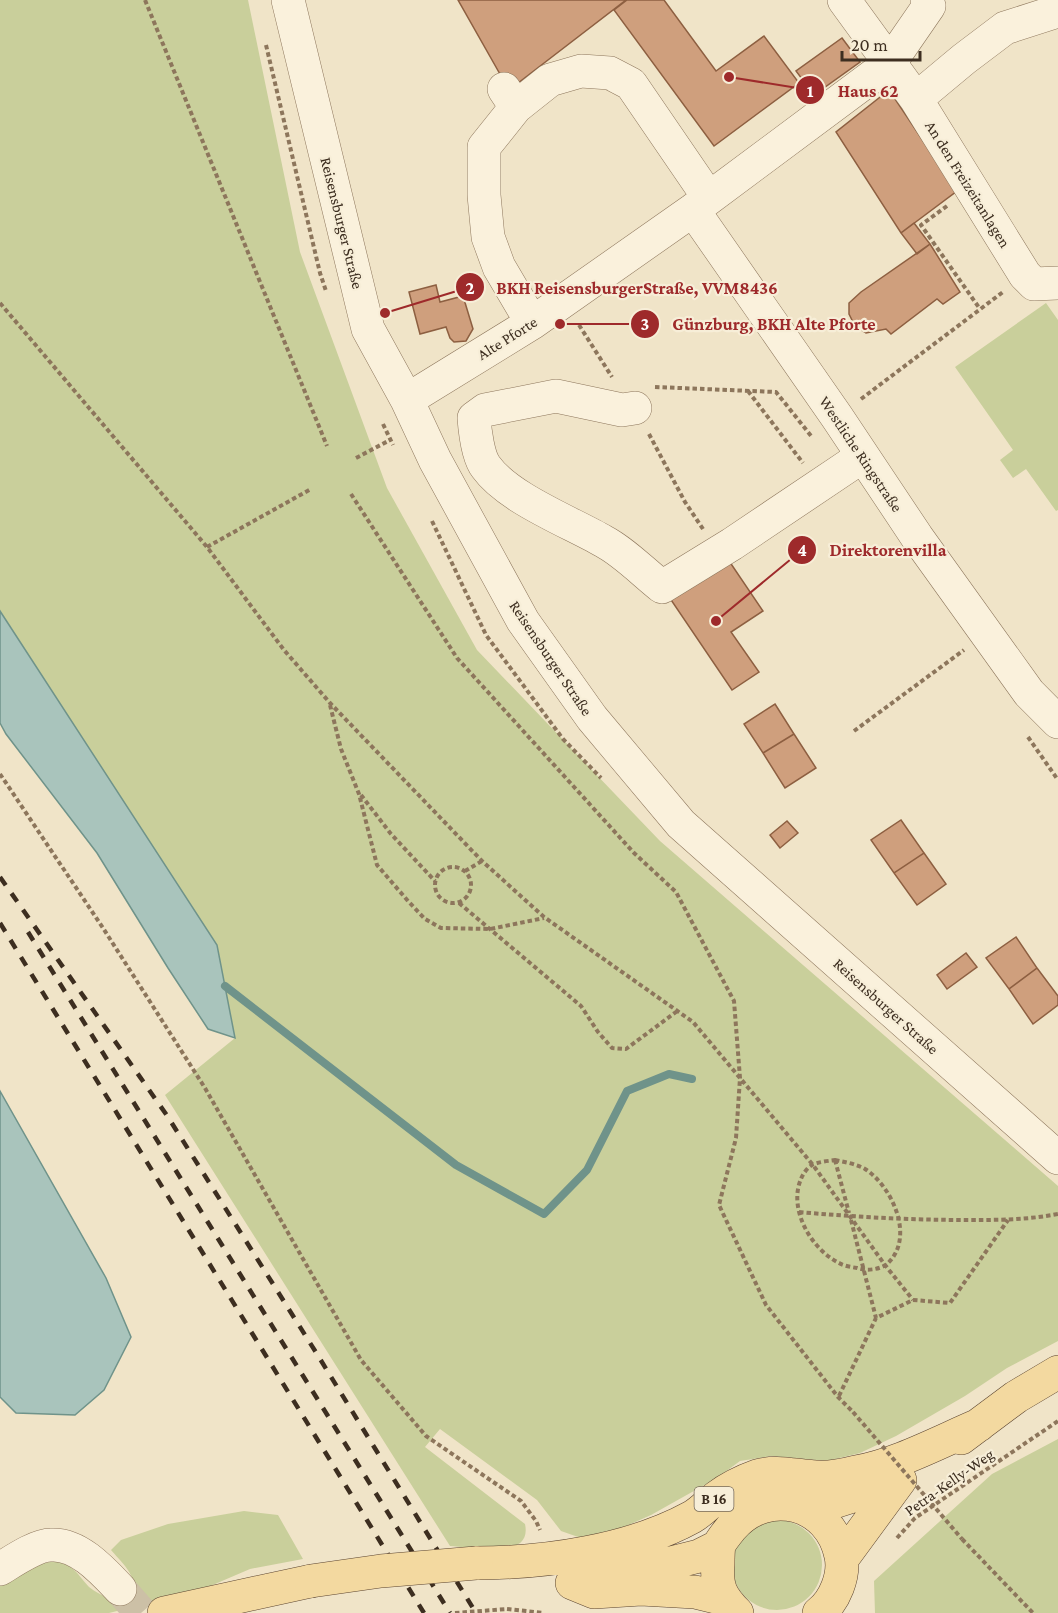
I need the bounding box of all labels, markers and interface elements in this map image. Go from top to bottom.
scale bar [842,24,920,62]
text: 20 m [851,35,888,55]
callout: Haus 62 [795,72,910,108]
text: 1 [807,81,814,101]
text: Haus 62 [838,81,898,101]
street label: An den Freizeitanlagen [921,118,1014,251]
street label: Reisensburger Straße [316,155,367,291]
callout: BKH ReisensburgerStraße, VVM8436 [455,269,790,305]
text: 2 [465,278,475,298]
text: BKH ReisensburgerStraße, VVM8436 [496,278,778,298]
callout: Günzburg, BKH Alte Pforte [630,306,888,342]
street label: Alte Pforte [474,313,540,363]
text: 3 [641,314,649,334]
text: Günzburg, BKH Alte Pforte [672,314,876,334]
street label: Westliche Ringstraße [815,393,906,516]
callout: Direktorenvilla [787,532,958,568]
text: 4 [797,540,807,560]
text: Direktorenvilla [830,540,947,560]
street label: Reisensburger Straße [505,597,596,719]
street label: Reisensburger Straße [829,955,942,1058]
street label: Petra-Kelly-Weg [901,1445,998,1520]
road number: B 16 [694,1487,734,1511]

